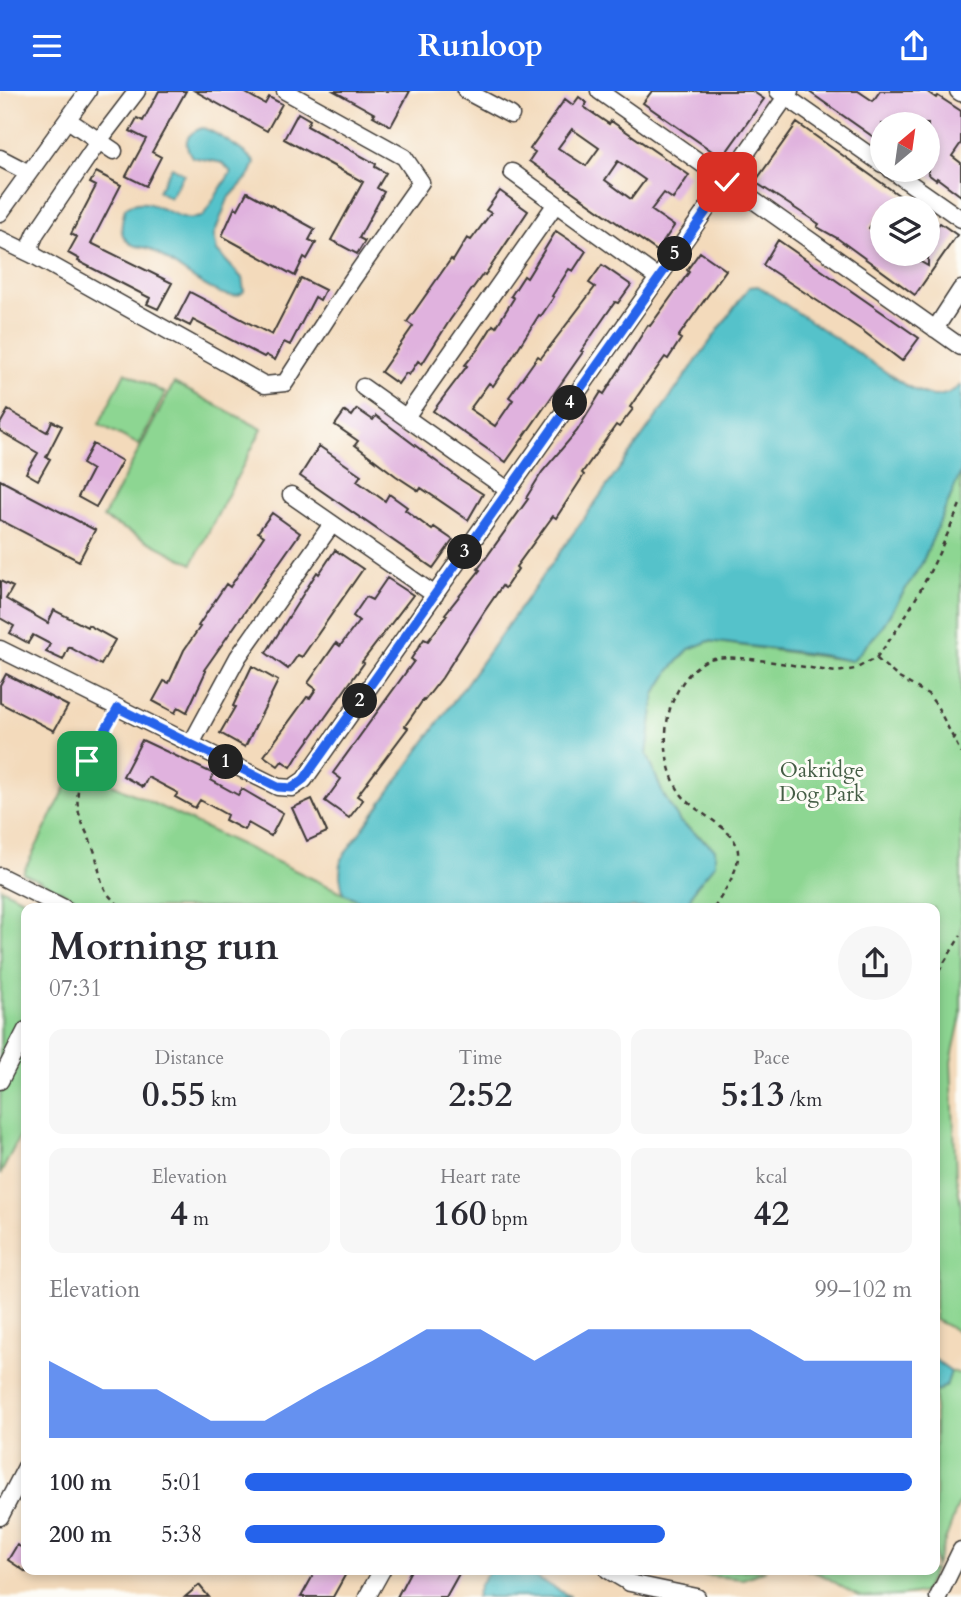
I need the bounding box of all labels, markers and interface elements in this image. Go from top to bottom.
text: Runloop [418,24,543,68]
icon: menu [28,27,66,65]
icon: share [895,27,933,65]
north arrow [870,112,940,182]
map controls [870,112,940,266]
pin [697,152,757,212]
icon: check [708,163,746,201]
button: layers [870,196,940,266]
pin: 5 [658,237,692,271]
text: 5 [670,240,679,266]
pin: 4 [552,385,588,421]
text: 4 [565,389,574,415]
pin: 3 [448,535,482,569]
text: 3 [460,538,469,564]
pin: 2 [342,683,378,719]
text: 2 [355,687,364,713]
pin [57,731,117,791]
icon: arrive [68,742,106,780]
pin: 1 [208,745,244,779]
text: 1 [221,748,230,774]
park label: Oakridge Dog Park [779,756,866,809]
text: Morning run [49,921,279,973]
button: share [838,926,912,1000]
text: 07:31 [49,973,102,1004]
text: Distance [155,1045,224,1071]
text: Time [459,1045,502,1071]
text: Pace [753,1045,790,1071]
text: 0.55 [142,1071,206,1119]
text: 2:52 [449,1071,512,1119]
text: 5:13 [721,1071,785,1119]
text: km [206,1087,237,1113]
text: /km [785,1087,822,1113]
text: Elevation [152,1164,227,1190]
text: Heart rate [440,1164,521,1190]
text: kcal [756,1164,787,1190]
text: 4 [170,1190,188,1238]
text: 160 [433,1190,487,1238]
text: 42 [754,1190,789,1238]
text: m [188,1206,209,1232]
text: bpm [487,1206,528,1232]
text: Elevation [49,1274,140,1305]
text: 99–102 m [815,1274,912,1305]
text: 100 m [49,1467,112,1498]
text: 5:01 [161,1467,202,1498]
text: 200 m [49,1519,112,1550]
text: 5:38 [161,1519,202,1550]

